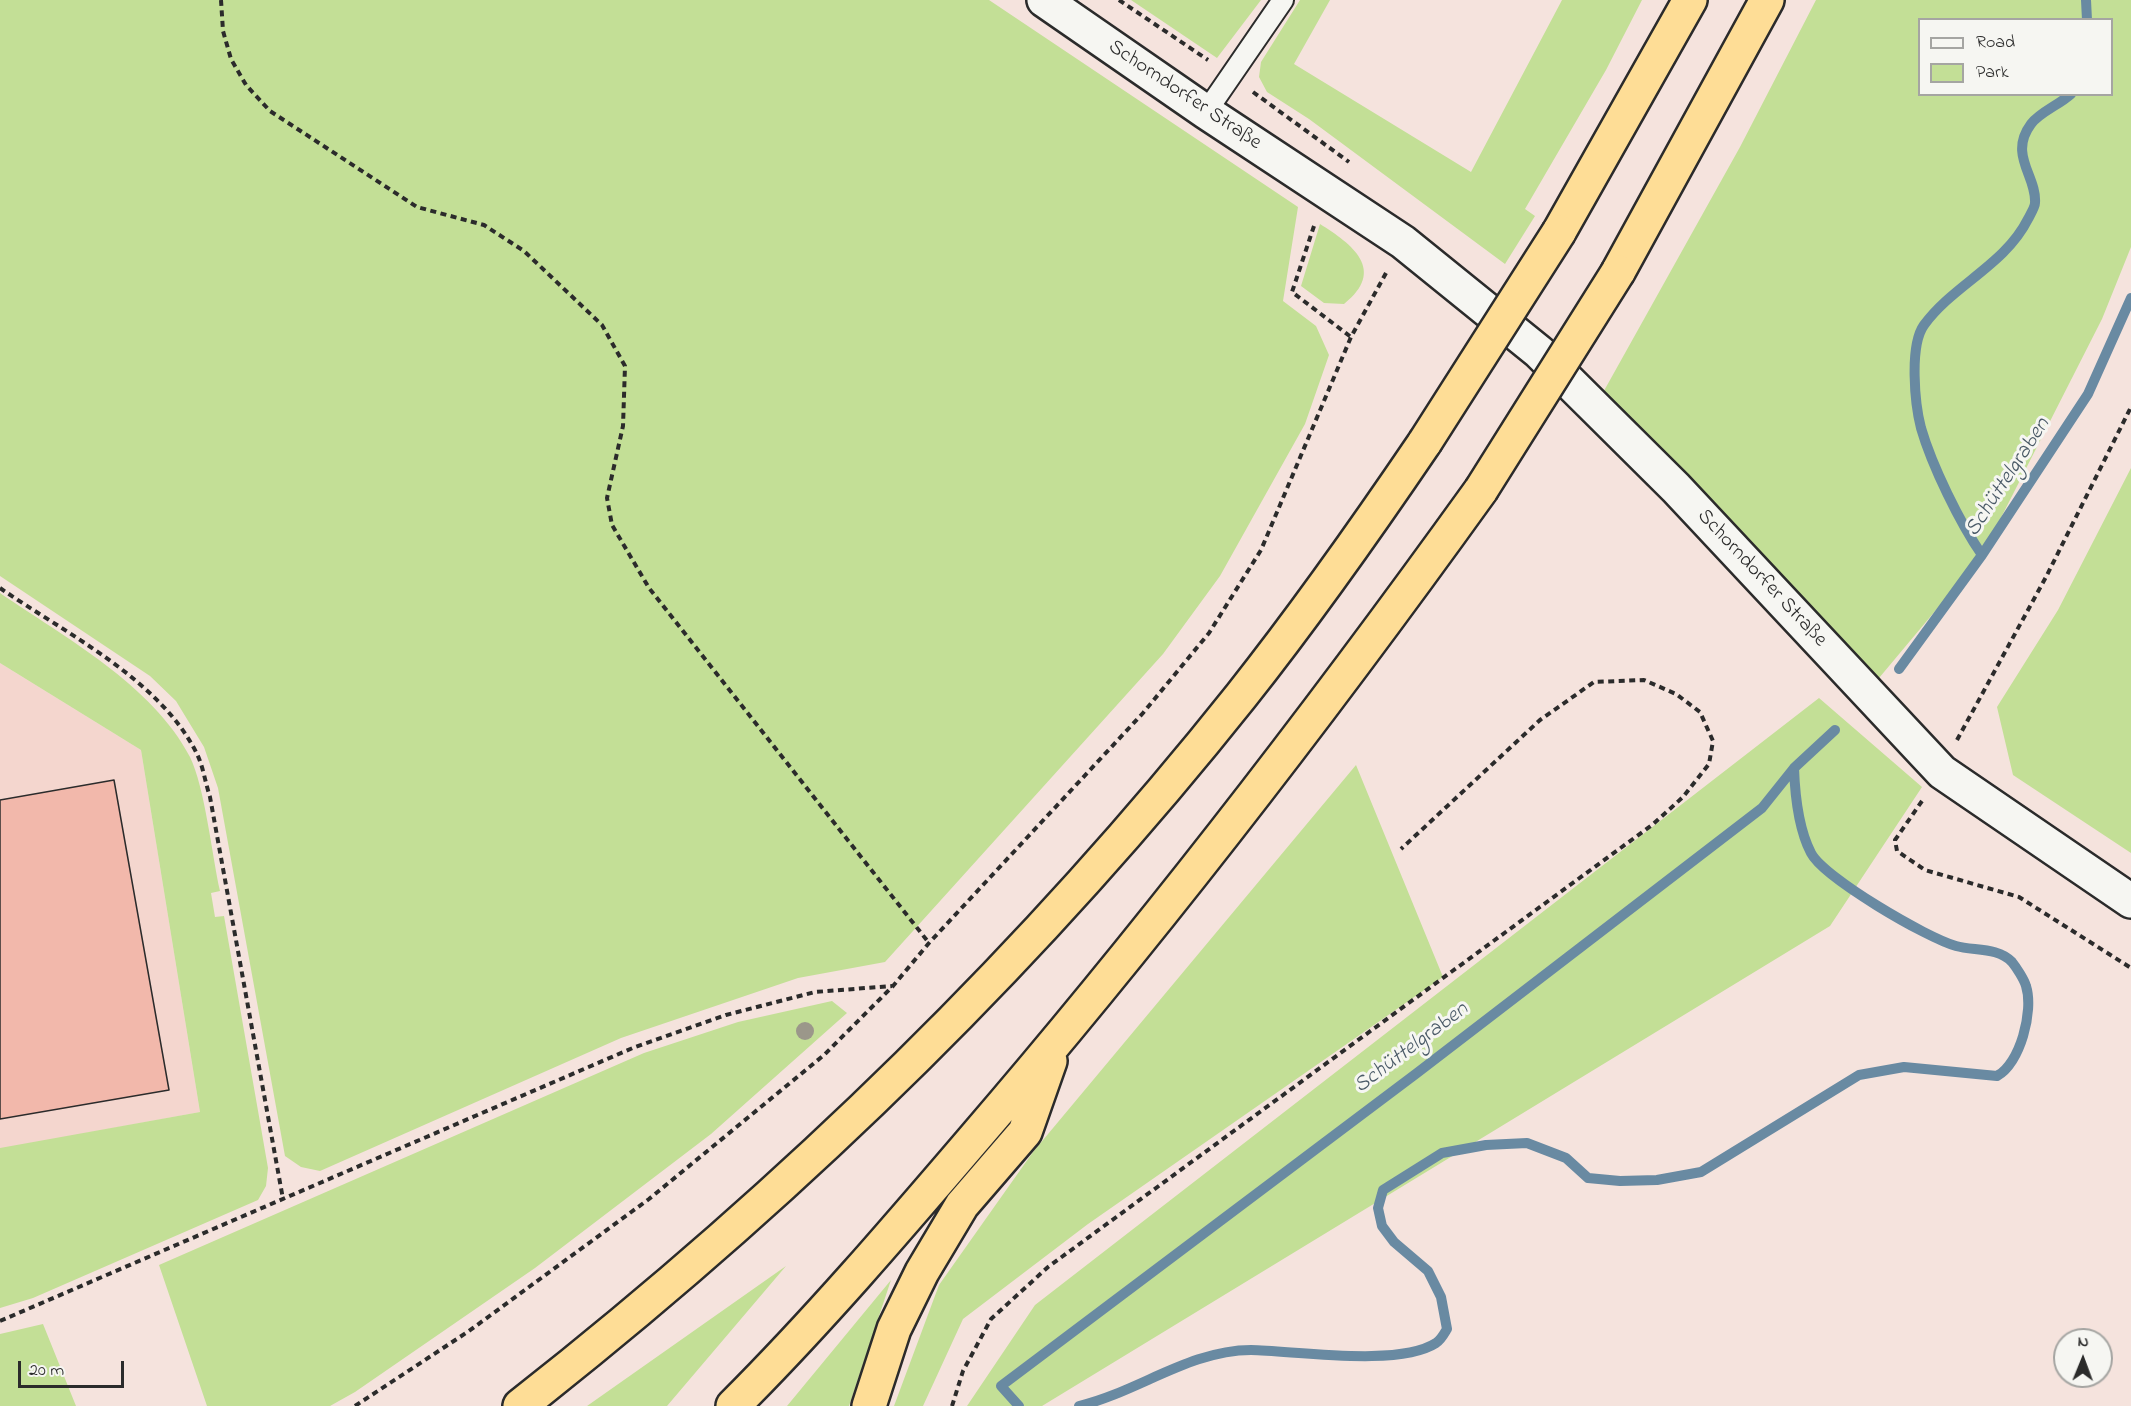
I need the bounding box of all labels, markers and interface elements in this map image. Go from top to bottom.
legend [1918,18,2113,96]
text: Road [1976,30,2015,56]
street label: Schorndorfer Straße [1103,35,1265,157]
text: Park [1976,60,2009,86]
water label: Schüttelgraben [1961,414,2057,542]
street label: Schorndorfer Straße [1691,505,1831,653]
water label: Schüttelgraben [1350,998,1474,1100]
north arrow [2053,1328,2113,1388]
text: N [2078,1330,2089,1354]
scale bar [21,1349,128,1387]
text: 20 m [29,1358,64,1384]

